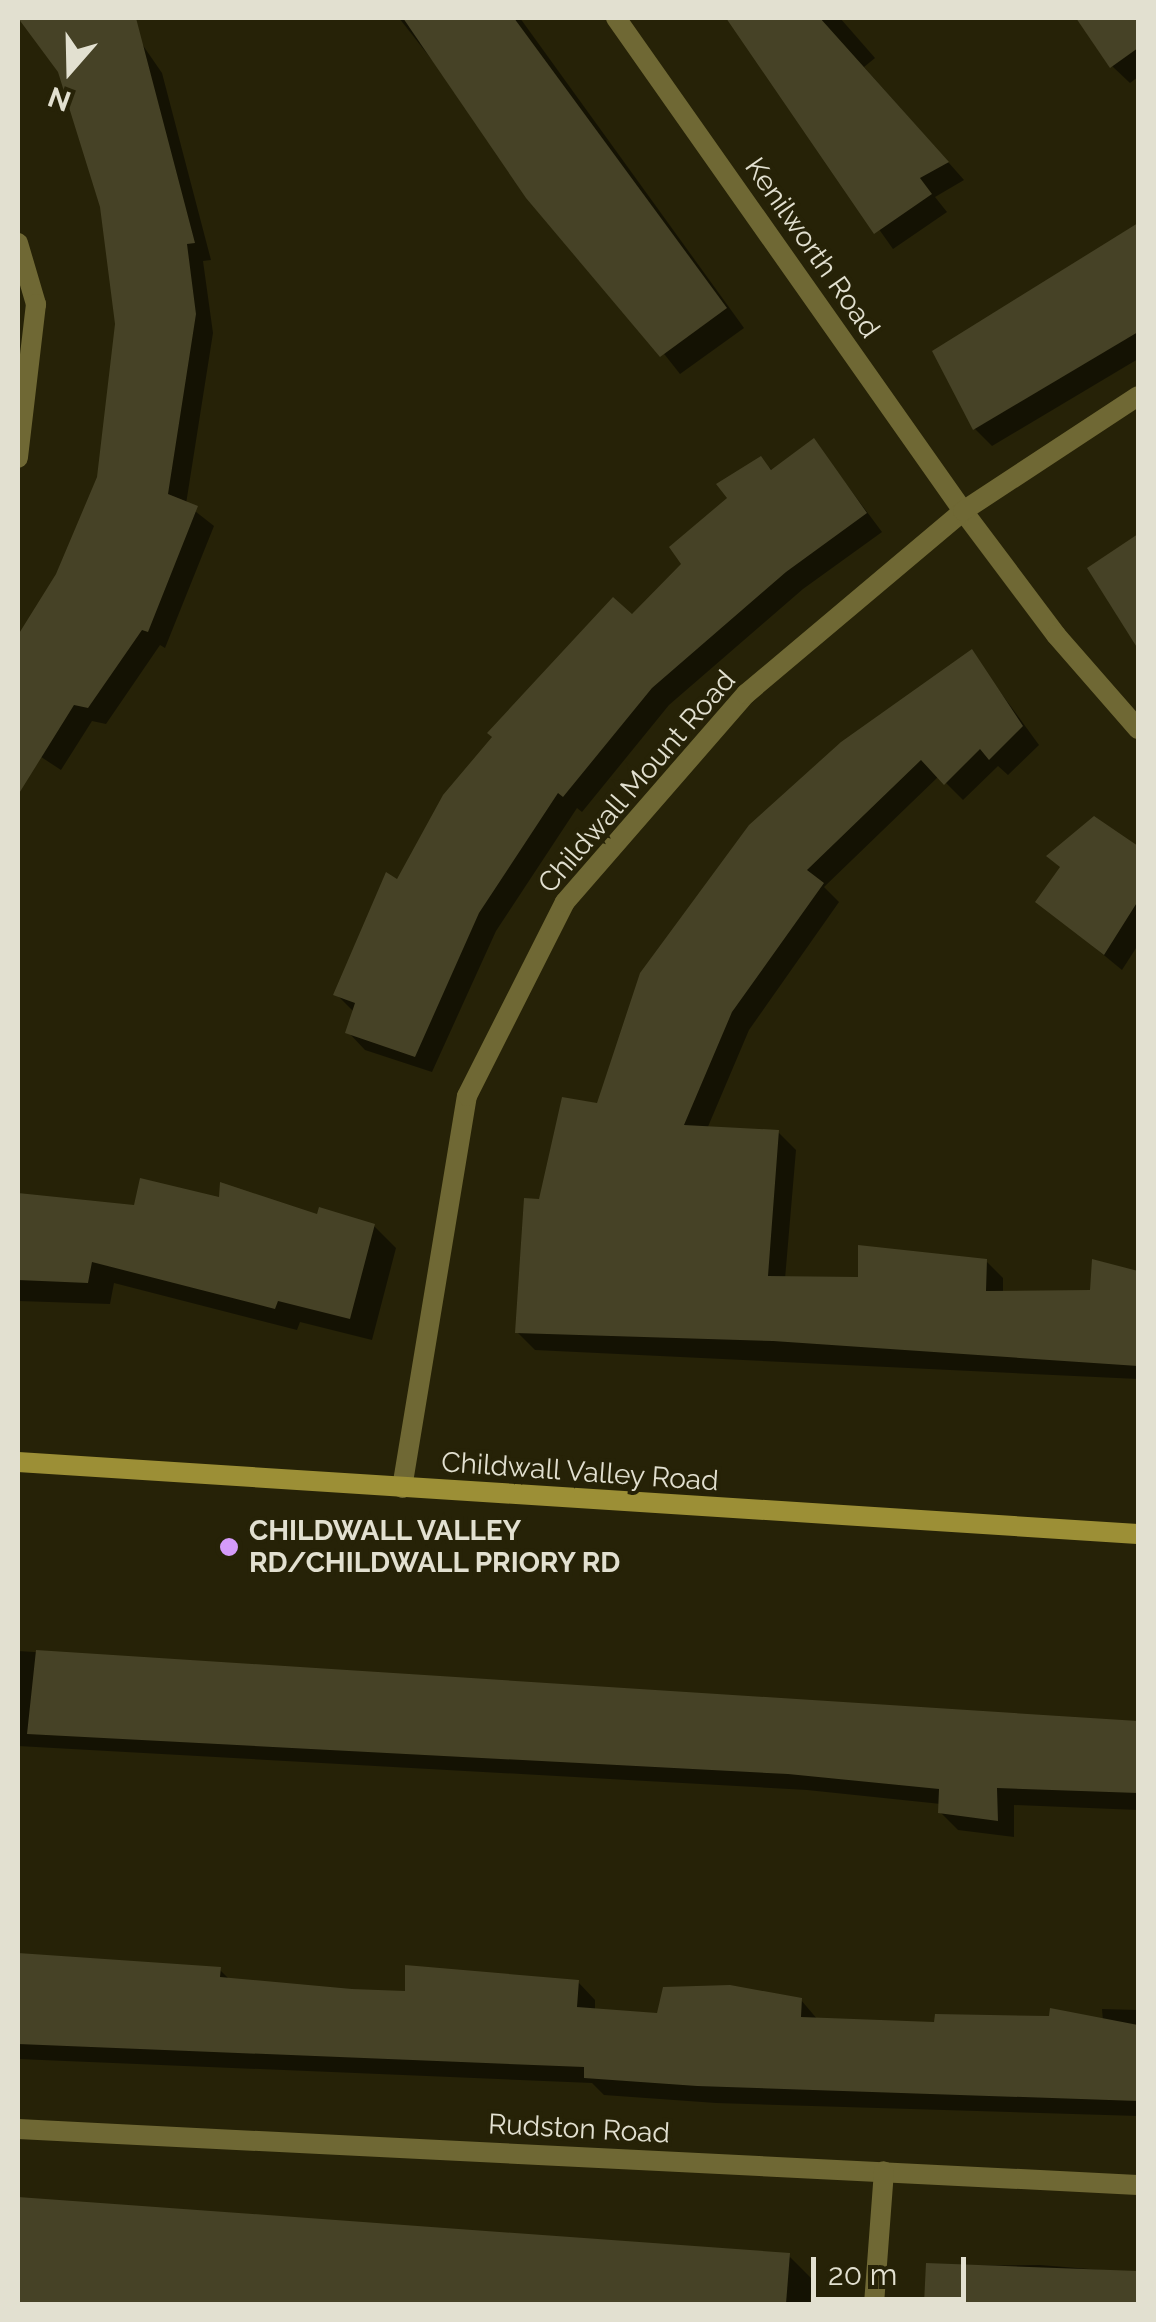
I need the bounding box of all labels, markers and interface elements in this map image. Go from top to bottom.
north arrow [20,20,120,120]
text: N [44,80,75,118]
street label: Kenilworth Road [737,152,887,344]
street label: Childwall Mount Road [531,664,743,900]
street label: Childwall Valley Road [439,1445,721,1499]
place label: CHILDWALL VALLEY RD/CHILDWALL PRIORY RD [249,1514,622,1580]
marker: CHILDWALL VALLEY RD/CHILDWALL PRIORY RD [218,1536,240,1558]
street label: Rudston Road [487,2107,671,2151]
scale bar [816,2237,971,2299]
text: 20 m [828,2257,897,2292]

